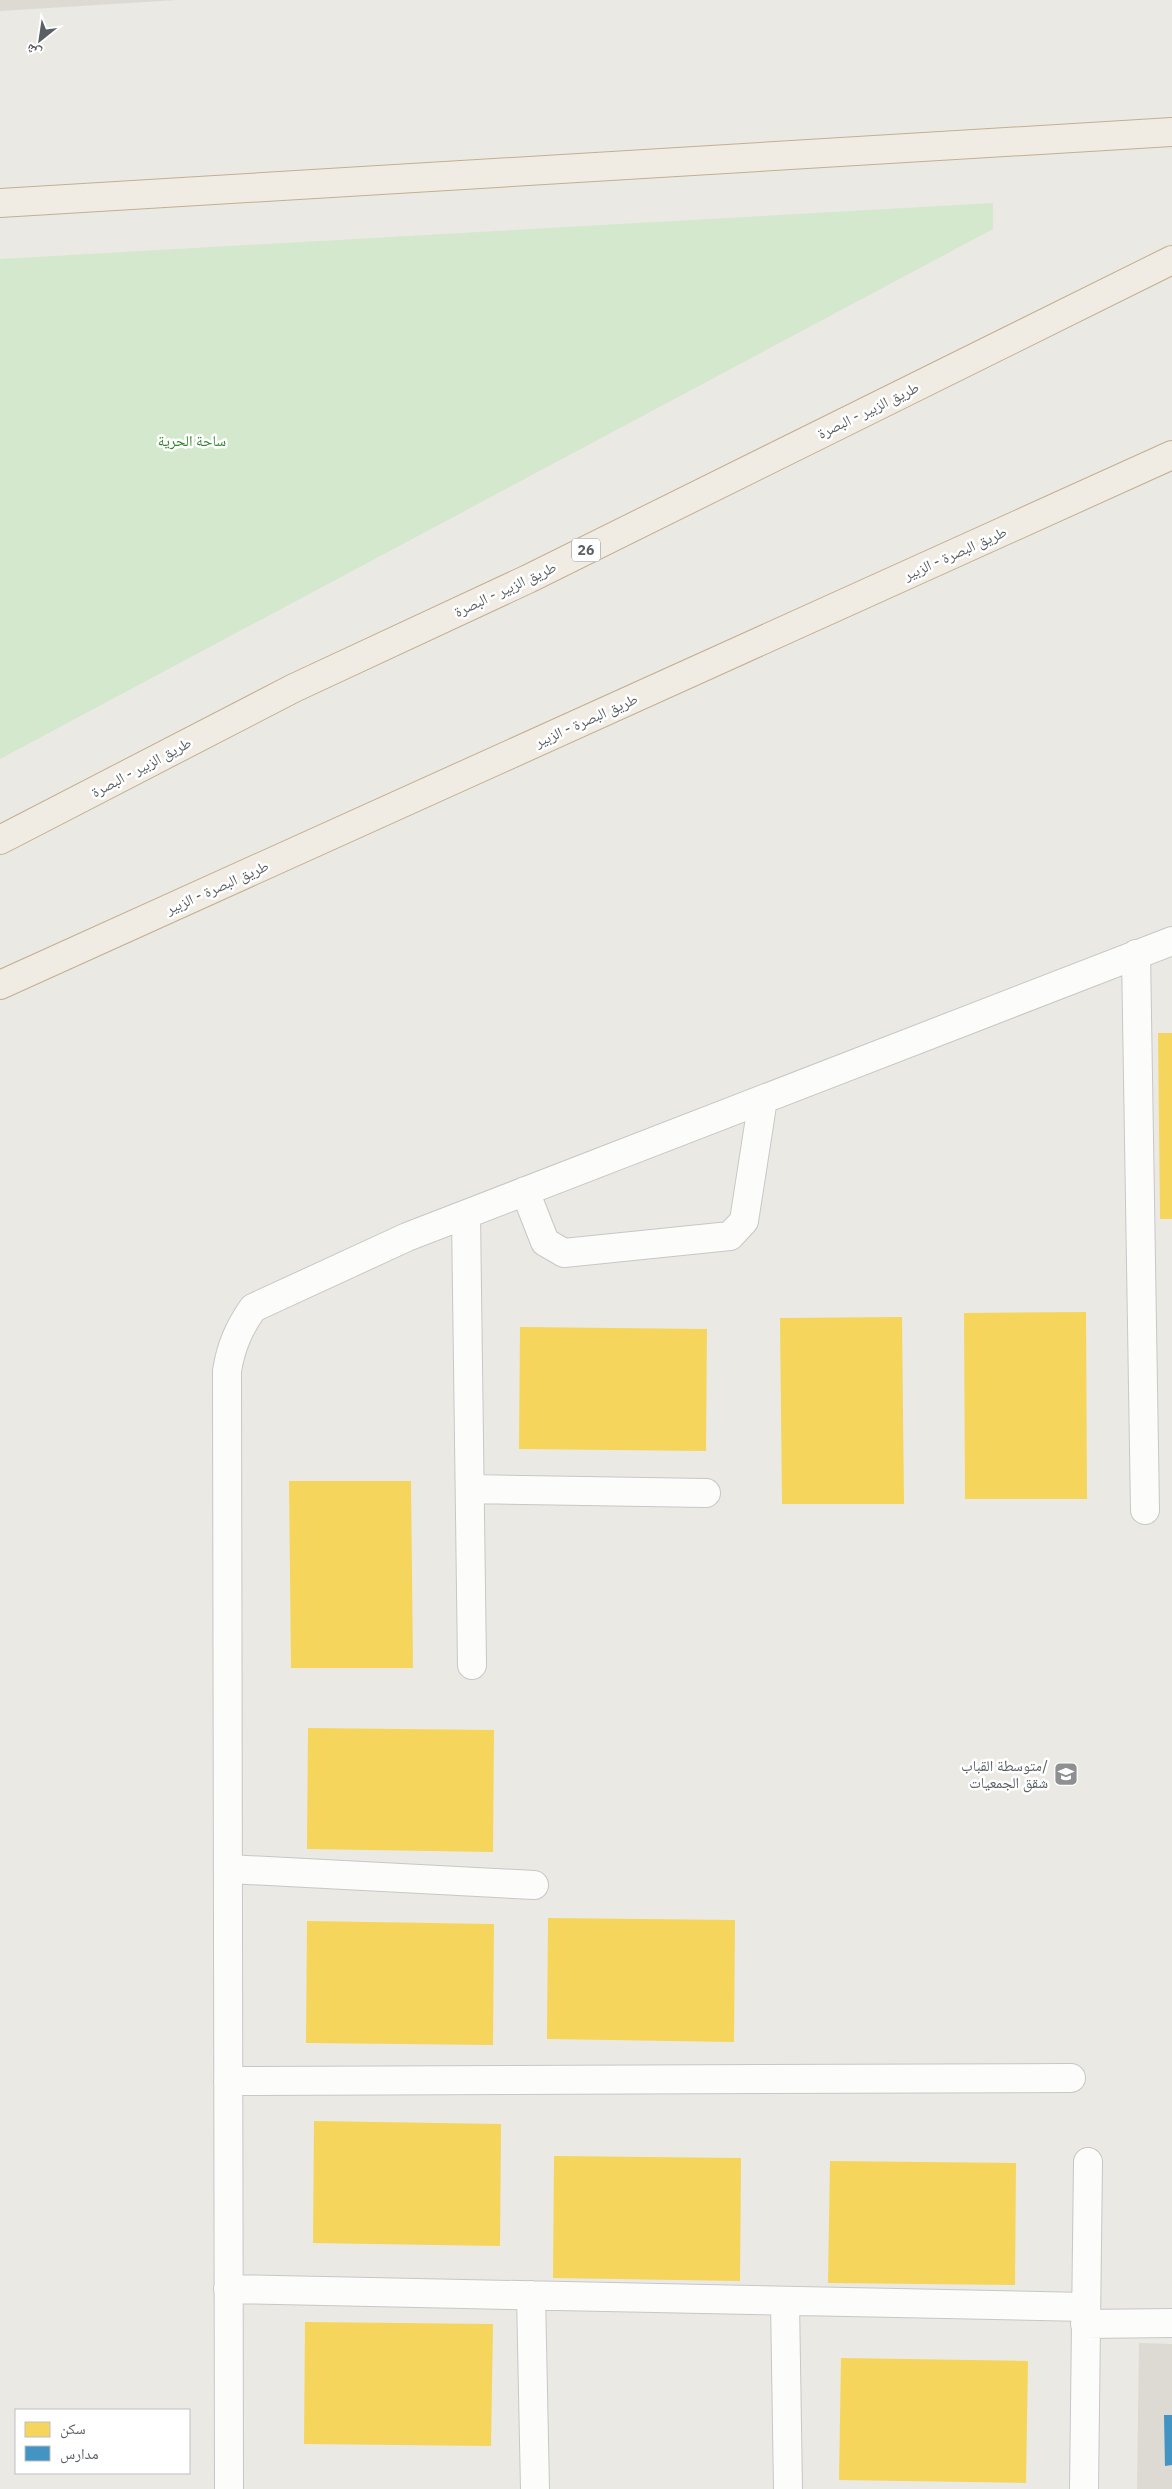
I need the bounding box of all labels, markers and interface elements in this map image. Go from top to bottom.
north arrow [15,15,65,65]
text: ش [22,40,44,63]
street label: طريق الزبير - البصرة [814,377,922,444]
park label: ساحة الحرية [158,431,226,450]
street label: طريق البصرة - الزبير [900,522,1010,586]
road number: 26 [572,538,600,562]
street label: طريق الزبير - البصرة [451,557,560,622]
street label: طريق البصرة - الزبير [531,689,641,753]
street label: طريق الزبير - البصرة [88,733,195,802]
street label: طريق البصرة - الزبير [162,856,272,920]
place label: متوسطة القباب/ شقق الجمعيات [961,1756,1048,1793]
school or university icon: متوسطة القباب/ شقق الجمعيات [1053,1761,1079,1787]
legend [15,2409,190,2474]
text: سكن [60,2419,86,2439]
text: مدارس [60,2444,99,2464]

